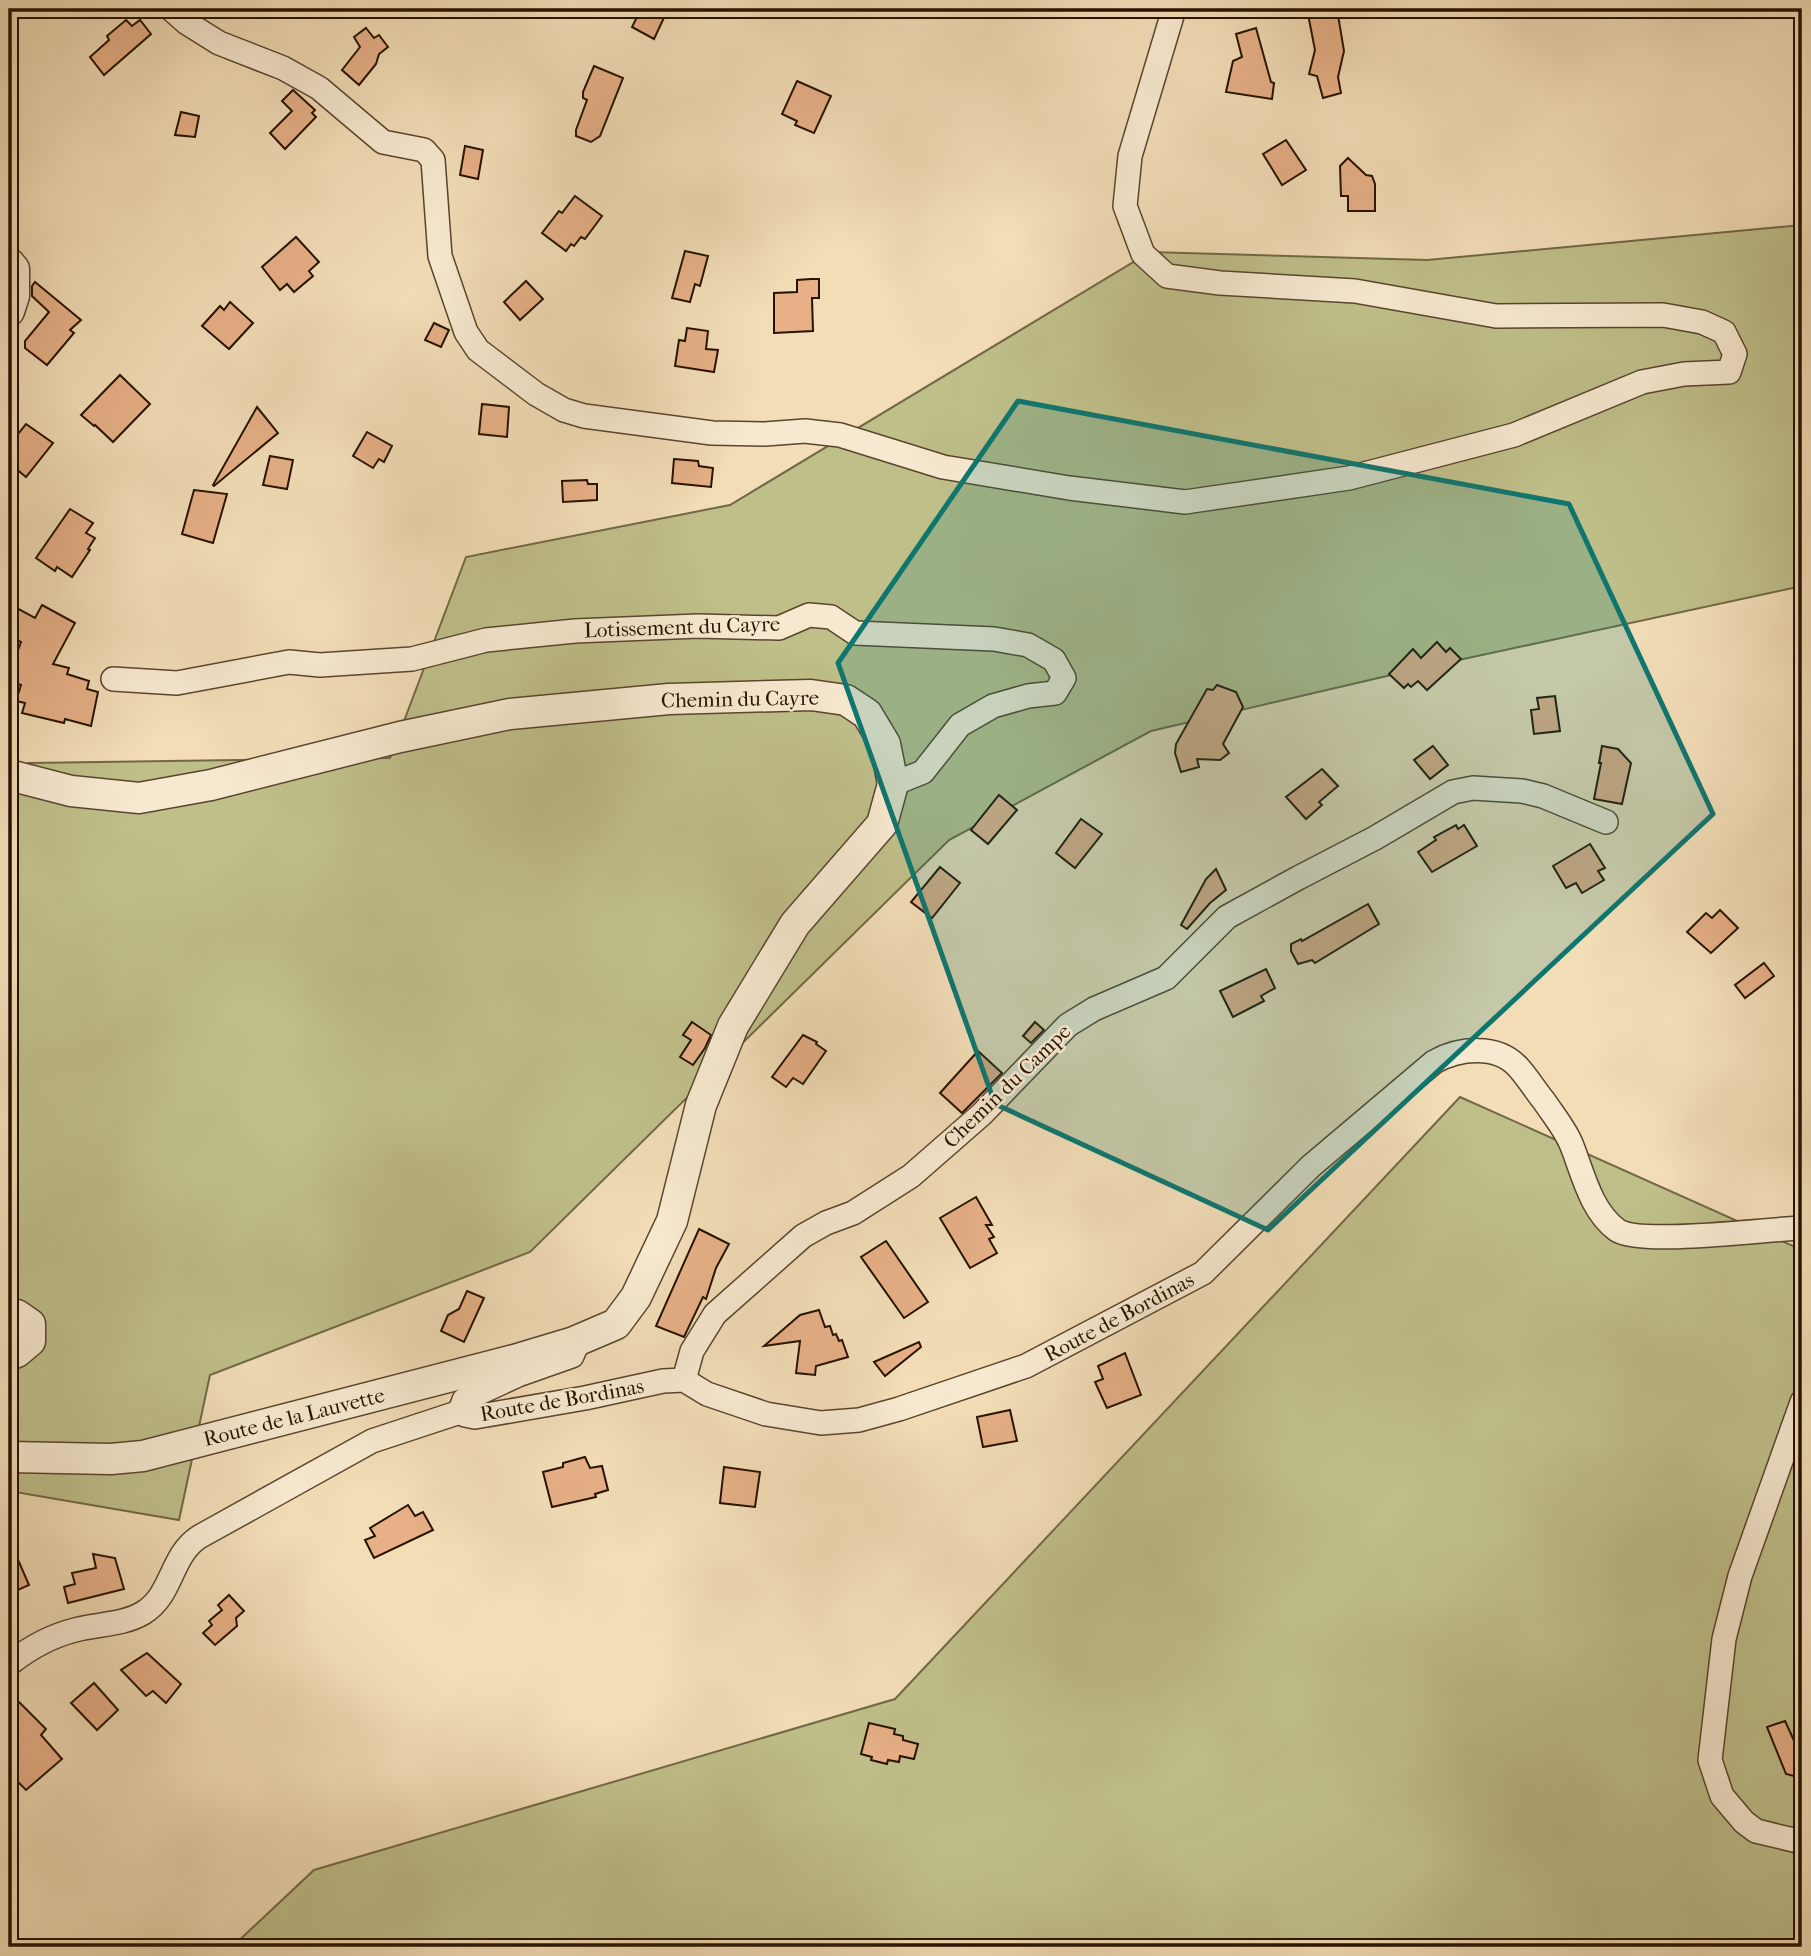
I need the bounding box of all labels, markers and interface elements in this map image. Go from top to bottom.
street label: Lotissement du Cayre [583,612,781,642]
street label: Chemin du Cayre [661,686,819,712]
street label: Chemin du Campe [938,1019,1076,1153]
street label: Route de Bordinas [1040,1267,1198,1367]
street label: Route de Bordinas [478,1374,646,1426]
street label: Route de la Lauvette [201,1383,387,1451]

